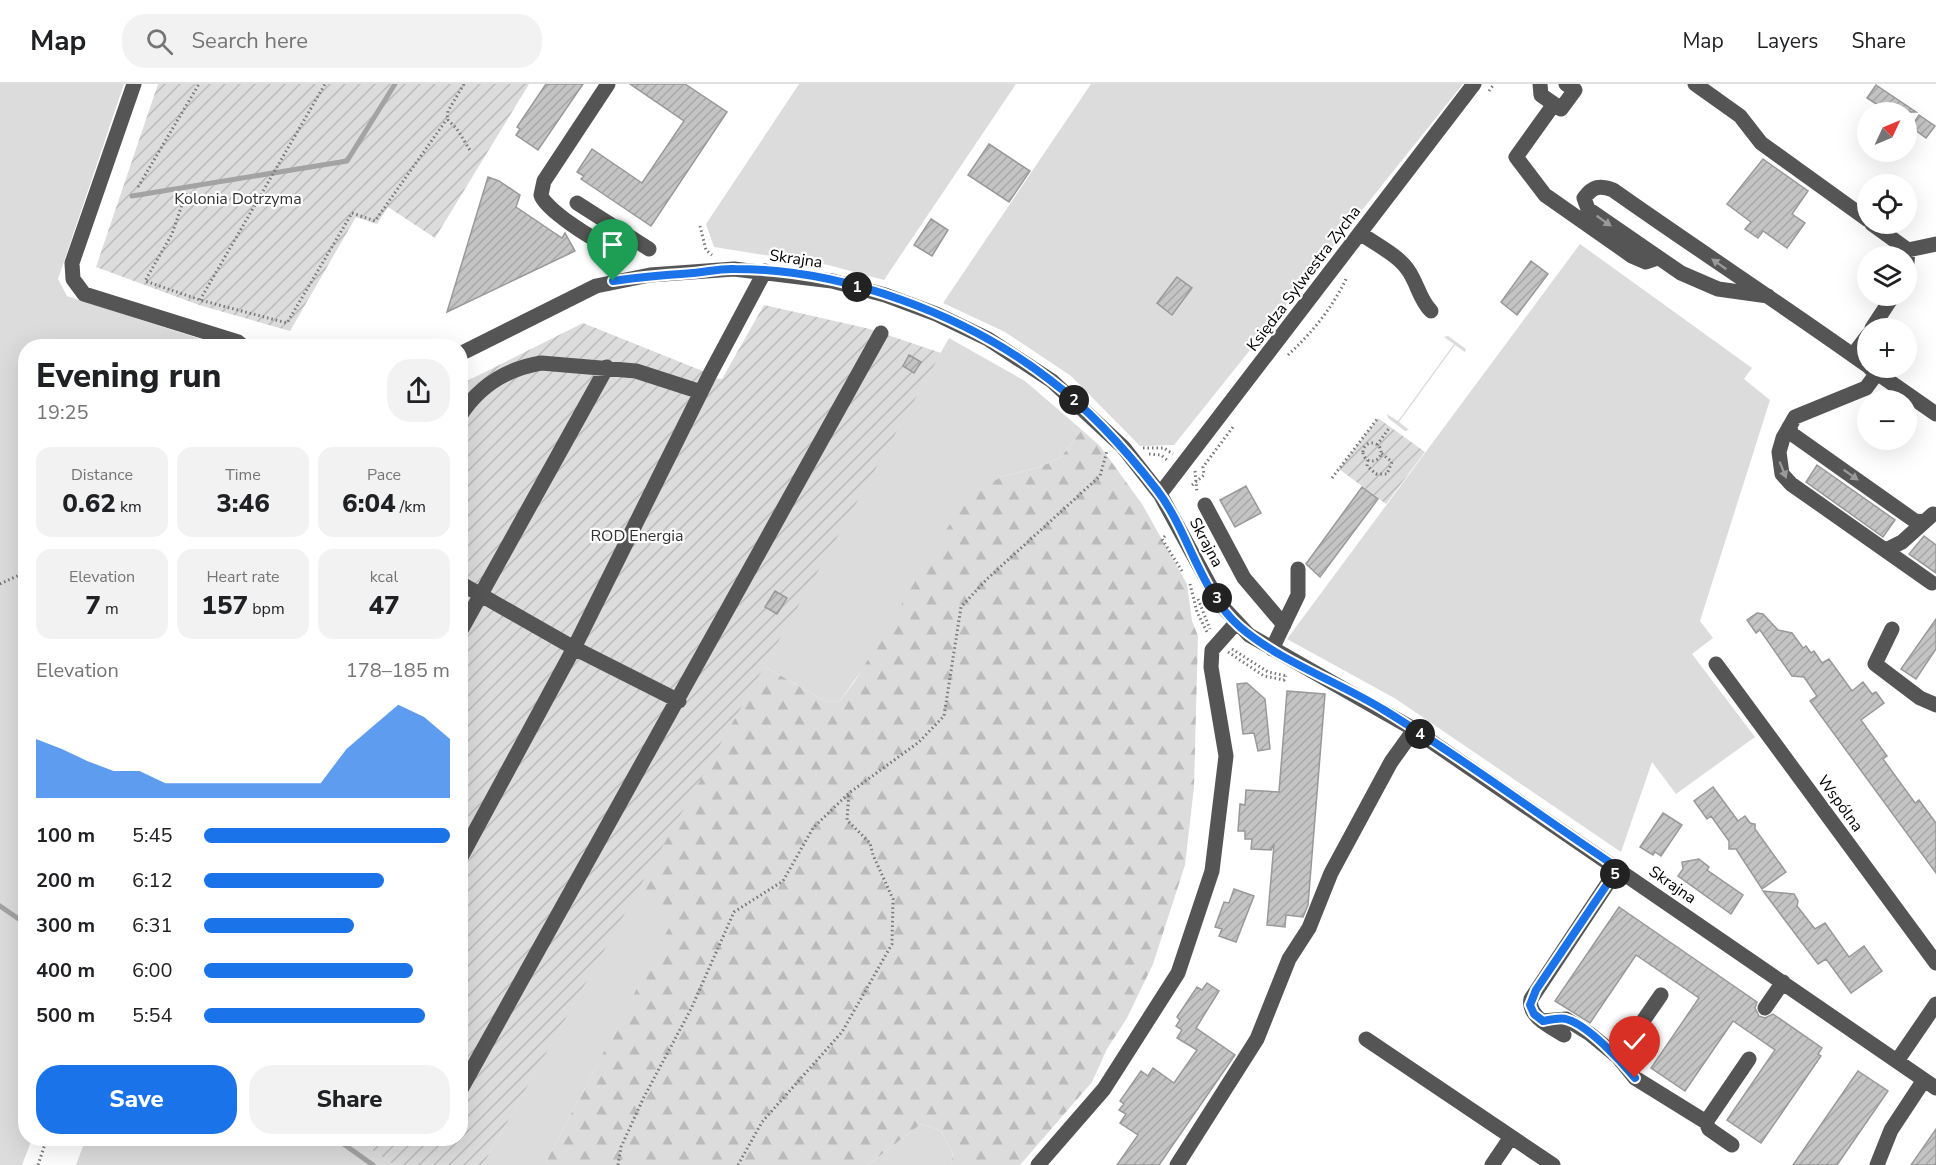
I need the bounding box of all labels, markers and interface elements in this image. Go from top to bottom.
search box [122,14,542,68]
text: Map [30,22,86,60]
icon: search [143,25,176,58]
text: Search here [191,26,308,56]
text: Map [1682,27,1724,55]
text: Layers [1757,27,1818,55]
text: Share [1851,27,1906,55]
north arrow [1857,102,1917,162]
map controls [1857,102,1917,450]
button: locate [1857,174,1917,234]
park label: Kolonia Dotrzyma [174,188,302,210]
street label: Księdza Sylwestra Zycha [1242,201,1366,356]
one-way arrow [1595,215,1611,227]
pin [587,219,638,281]
icon: arrive [596,228,629,261]
street label: Skrajna [768,244,824,274]
button: layers [1857,246,1917,306]
one-way arrow [1711,258,1727,270]
pin: 1 [842,272,872,302]
text: 1 [852,276,862,298]
button: + [1857,318,1917,378]
text: Evening run [36,354,221,399]
button: share [387,359,450,422]
pin: 2 [1059,385,1089,415]
text: 2 [1069,389,1079,411]
button: − [1857,390,1917,450]
text: 19:25 [36,399,89,426]
one-way arrow [1778,462,1788,480]
text: Distance [71,464,133,486]
text: Time [225,464,261,486]
text: Pace [367,464,401,486]
one-way arrow [1842,469,1858,481]
text: 0.62 [62,486,116,521]
text: 3:46 [216,486,270,521]
text: 6:04 [342,486,396,521]
text: km [116,496,142,518]
text: /km [396,496,426,518]
street label: Skrajna [1184,514,1228,571]
park label: ROD Energia [590,525,684,547]
text: Elevation [69,566,135,588]
text: Heart rate [206,566,280,588]
text: kcal [370,566,398,588]
pin: 3 [1202,583,1232,613]
text: 3 [1212,587,1222,609]
text: 7 [85,588,101,623]
text: 157 [201,588,248,623]
text: 47 [368,588,400,623]
text: m [101,598,119,620]
text: bpm [248,598,285,620]
text: Elevation [36,657,119,684]
text: 178–185 m [346,657,450,684]
pin: 4 [1405,719,1435,749]
text: 4 [1415,723,1425,745]
street label: Wspólna [1812,771,1868,836]
text: 100 m [36,822,95,849]
text: 5:45 [132,822,173,849]
pin: 5 [1600,859,1630,889]
street label: Skrajna [1644,861,1701,909]
text: 5 [1610,863,1620,885]
text: 200 m [36,867,95,894]
text: 6:12 [132,867,173,894]
text: 300 m [36,912,95,939]
text: 6:31 [132,912,173,939]
text: 400 m [36,957,95,984]
text: 6:00 [132,957,173,984]
text: 500 m [36,1002,95,1029]
text: 5:54 [132,1002,173,1029]
pin [1609,1016,1660,1078]
icon: check [1618,1025,1651,1058]
button: Save [36,1065,237,1134]
button: Share [249,1065,450,1134]

